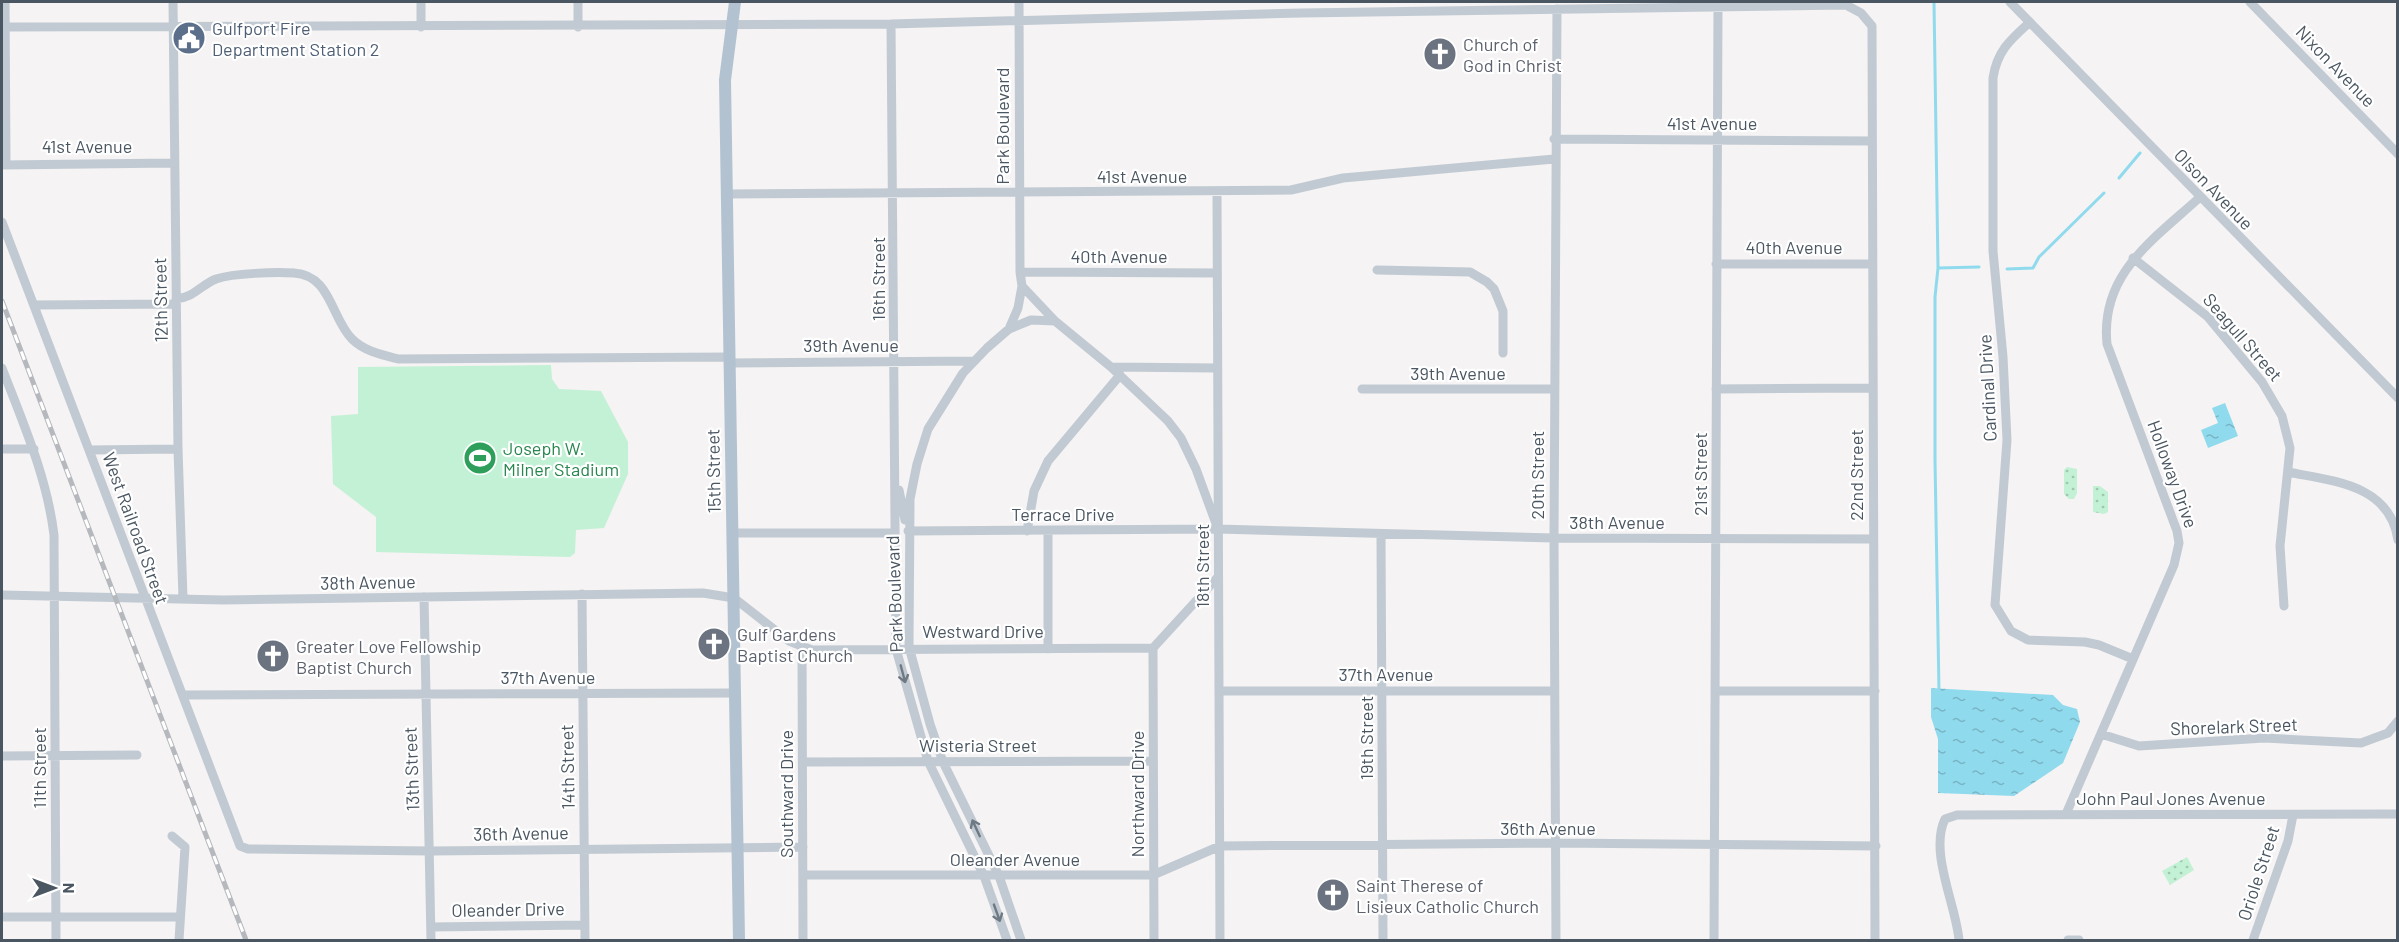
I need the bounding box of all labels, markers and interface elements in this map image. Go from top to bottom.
place label: Gulfport Fire Department Station 2 [212,17,380,60]
public building icon: Gulfport Fire Department Station 2 [171,20,207,56]
street label: Nixon Avenue [2292,20,2380,112]
place label: Church of God in Christ [1463,33,1562,76]
church icon: Church of God in Christ [1422,36,1458,72]
street label: Park Boulevard [991,67,1013,185]
street label: 41st Avenue [1667,112,1757,134]
street label: 41st Avenue [42,135,132,157]
street label: Olson Avenue [2170,144,2258,234]
street label: 41st Avenue [1097,165,1187,187]
street label: 40th Avenue [1745,236,1843,258]
street label: 16th Street [867,237,889,321]
street label: 40th Avenue [1070,245,1168,267]
street label: 12th Street [148,257,172,343]
street label: Seagull Street [2199,288,2287,386]
street label: 39th Avenue [803,334,899,356]
street label: Cardinal Drive [1973,334,2001,442]
street label: 39th Avenue [1410,362,1506,384]
street label: Holloway Drive [2143,417,2203,531]
street label: 15th Street [701,429,725,513]
street label: 22nd Street [1845,429,1867,521]
street label: 20th Street [1526,431,1548,519]
street label: 21st Street [1689,432,1711,516]
place label: Joseph W. Milner Stadium [503,437,619,480]
sports icon: Joseph W. Milner Stadium [462,440,498,476]
street label: West Railroad Street [98,449,174,607]
street label: Terrace Drive [1011,503,1115,525]
street label: 38th Avenue [1569,511,1665,533]
street label: 18th Street [1191,524,1213,608]
street label: Park Boulevard [881,535,907,653]
street label: 38th Avenue [320,570,416,594]
street label: Westward Drive [922,620,1044,642]
place label: Gulf Gardens Baptist Church [737,623,853,666]
church icon: Gulf Gardens Baptist Church [696,626,732,662]
place label: Greater Love Fellowship Baptist Church [296,635,481,678]
church icon: Greater Love Fellowship Baptist Church [255,638,291,674]
street label: 37th Avenue [1339,663,1433,685]
one-way arrow [898,664,909,683]
street label: 37th Avenue [501,666,595,688]
street label: 19th Street [1355,696,1377,780]
street label: Shorelark Street [2170,713,2298,739]
street label: 14th Street [555,724,579,810]
street label: 13th Street [399,726,423,812]
street label: 11th Street [28,727,50,809]
street label: Southward Drive [775,730,797,858]
street label: Northward Drive [1126,731,1148,857]
street label: Wisteria Street [919,734,1037,756]
street label: John Paul Jones Avenue [2076,787,2266,809]
street label: 36th Avenue [1500,817,1596,839]
one-way arrow [970,819,982,837]
street label: 36th Avenue [473,821,569,845]
street label: Oriole Street [2232,823,2284,923]
street label: Oleander Avenue [950,848,1080,870]
north arrow [24,858,84,918]
place label: Saint Therese of Lisieux Catholic Church [1356,874,1539,917]
church icon: Saint Therese of Lisieux Catholic Church [1315,877,1351,913]
text: N [60,883,79,893]
street label: Oleander Drive [451,897,565,921]
one-way arrow [993,904,1004,922]

